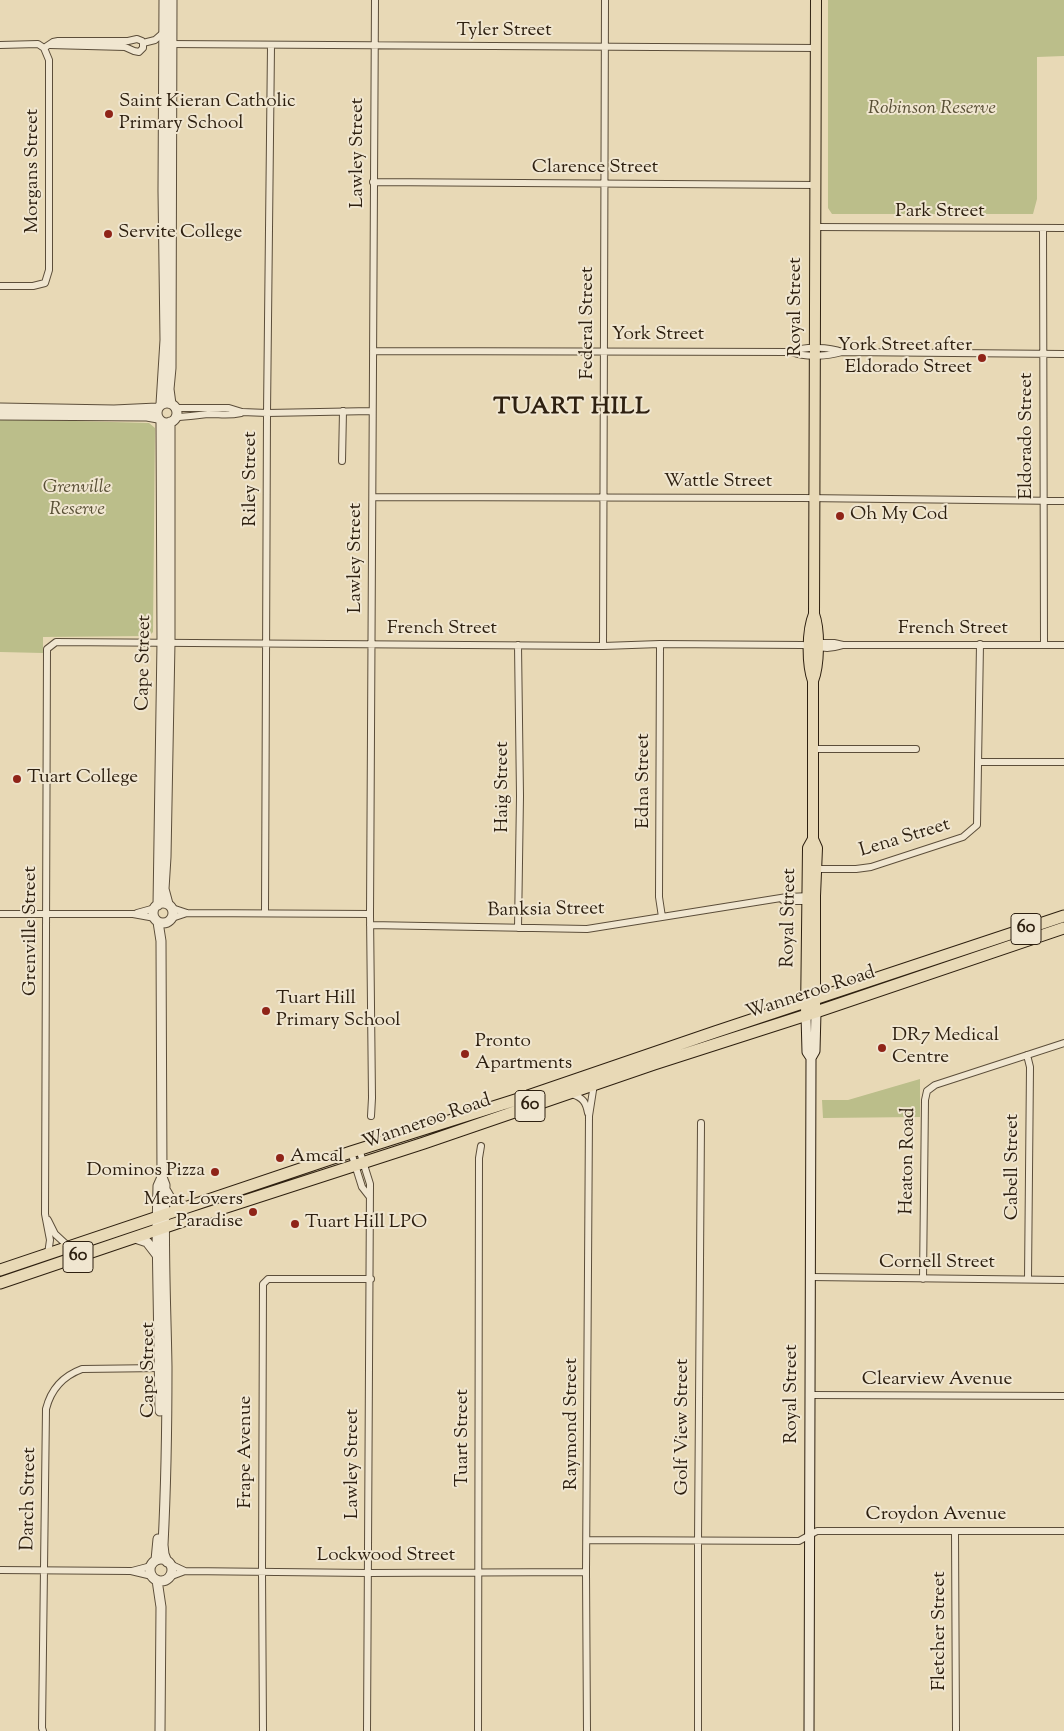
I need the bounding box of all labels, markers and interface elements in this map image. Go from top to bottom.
street label: Tyler Street [456,21,552,43]
place label: Saint Kieran Catholic Primary School [119,92,296,136]
street label: Lawley Street [348,98,370,208]
park label: Robinson Reserve [868,99,996,121]
marker: Saint Kieran Catholic Primary School [103,108,115,120]
street label: Morgans Street [23,109,45,233]
street label: Clarence Street [532,158,658,180]
street label: Park Street [895,202,985,224]
place label: Servite College [118,223,242,245]
marker: Servite College [102,228,114,240]
street label: Royal Street [786,257,808,357]
street label: Federal Street [578,267,600,379]
street label: York Street [612,325,704,347]
place label: York Street after Eldorado Street [838,336,972,380]
marker: York Street after Eldorado Street [976,352,988,364]
street label: Eldorado Street [1017,372,1039,500]
district label: TUART HILL [492,395,652,423]
street label: Riley Street [241,431,263,527]
street label: Wattle Street [664,472,772,494]
park label: Grenville Reserve [43,478,111,522]
street label: Lawley Street [346,503,368,613]
place label: Oh My Cod [850,505,948,527]
marker: Oh My Cod [834,510,846,522]
street label: Cape Street [133,615,157,711]
street label: French Street [387,619,497,641]
street label: French Street [898,619,1008,641]
street label: Edna Street [634,733,656,829]
street label: Haig Street [493,741,515,833]
place label: Tuart College [27,768,138,790]
marker: Tuart College [11,773,23,785]
street label: Lena Street [857,814,953,864]
street label: Grenville Street [21,866,43,996]
street label: Royal Street [778,868,802,968]
street label: Banksia Street [487,899,605,923]
road number: 60 [1011,914,1041,944]
street label: Wanneroo Road [744,962,878,1026]
place label: Tuart Hill Primary School [276,989,401,1033]
marker: Tuart Hill Primary School [260,1005,272,1017]
place label: DR7 Medical Centre [892,1026,999,1070]
place label: Pronto Apartments [475,1032,572,1076]
marker: DR7 Medical Centre [876,1042,888,1054]
marker: Pronto Apartments [459,1048,471,1060]
street label: Wanneroo Road [360,1090,494,1156]
road number: 60 [515,1090,545,1122]
street label: Heaton Road [897,1107,921,1215]
street label: Cabell Street [1003,1114,1025,1220]
place label: Amcal [290,1147,344,1169]
marker: Amcal [274,1152,286,1164]
place label: Dominos Pizza [87,1161,205,1183]
marker: Dominos Pizza [209,1166,221,1178]
place label: Meat Lovers Paradise [144,1190,243,1234]
marker: Meat Lovers Paradise [247,1206,259,1218]
place label: Tuart Hill LPO [305,1213,427,1235]
marker: Tuart Hill LPO [289,1218,301,1230]
road number: 60 [63,1242,93,1272]
street label: Cornell Street [879,1253,995,1275]
street label: Cape Street [139,1322,161,1418]
street label: Royal Street [782,1344,804,1444]
street label: Raymond Street [562,1358,584,1490]
street label: Golf View Street [673,1358,695,1496]
street label: Clearview Avenue [862,1370,1012,1392]
street label: Tuart Street [453,1389,475,1487]
street label: Frape Avenue [236,1396,258,1508]
street label: Lawley Street [343,1409,365,1519]
street label: Darch Street [18,1447,42,1551]
street label: Croydon Avenue [866,1505,1006,1527]
street label: Lockwood Street [317,1546,455,1568]
street label: Fletcher Street [930,1571,952,1691]

